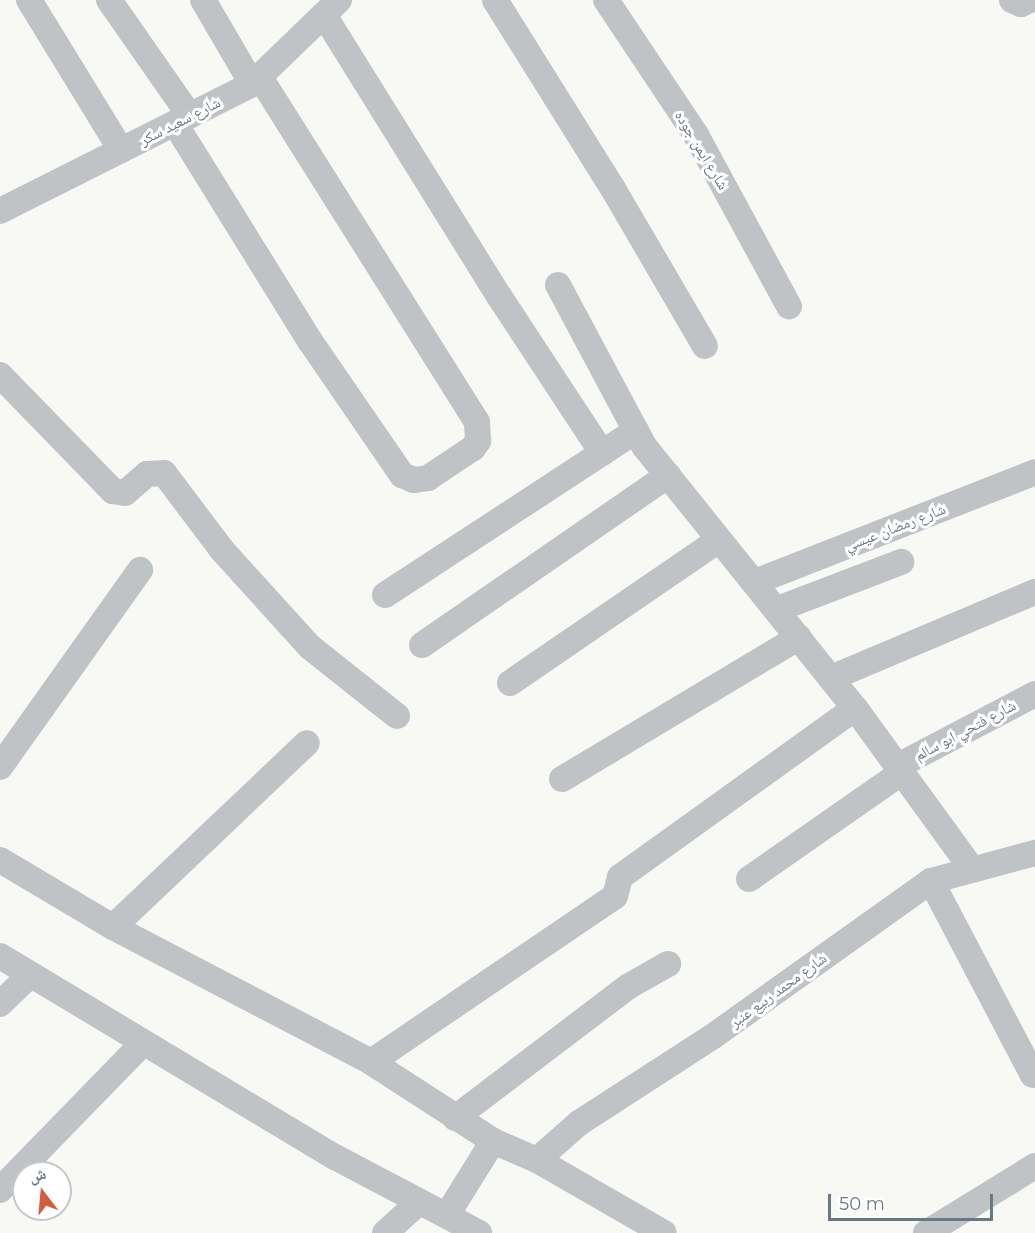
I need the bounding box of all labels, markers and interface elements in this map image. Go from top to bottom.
street label: شارع سعيد سكر [137,93,223,149]
street label: شارع ايمن جوده [671,107,733,193]
street label: شارع رمضان عيسي [842,500,948,554]
street label: شارع فتحي ابو سالم [911,696,1019,764]
street label: شارع محمد ربيع عنبر [726,949,830,1031]
north arrow [12,1161,72,1221]
text: ش [27,1164,48,1187]
scale bar [831,1182,996,1220]
text: 50 m [839,1193,885,1215]

